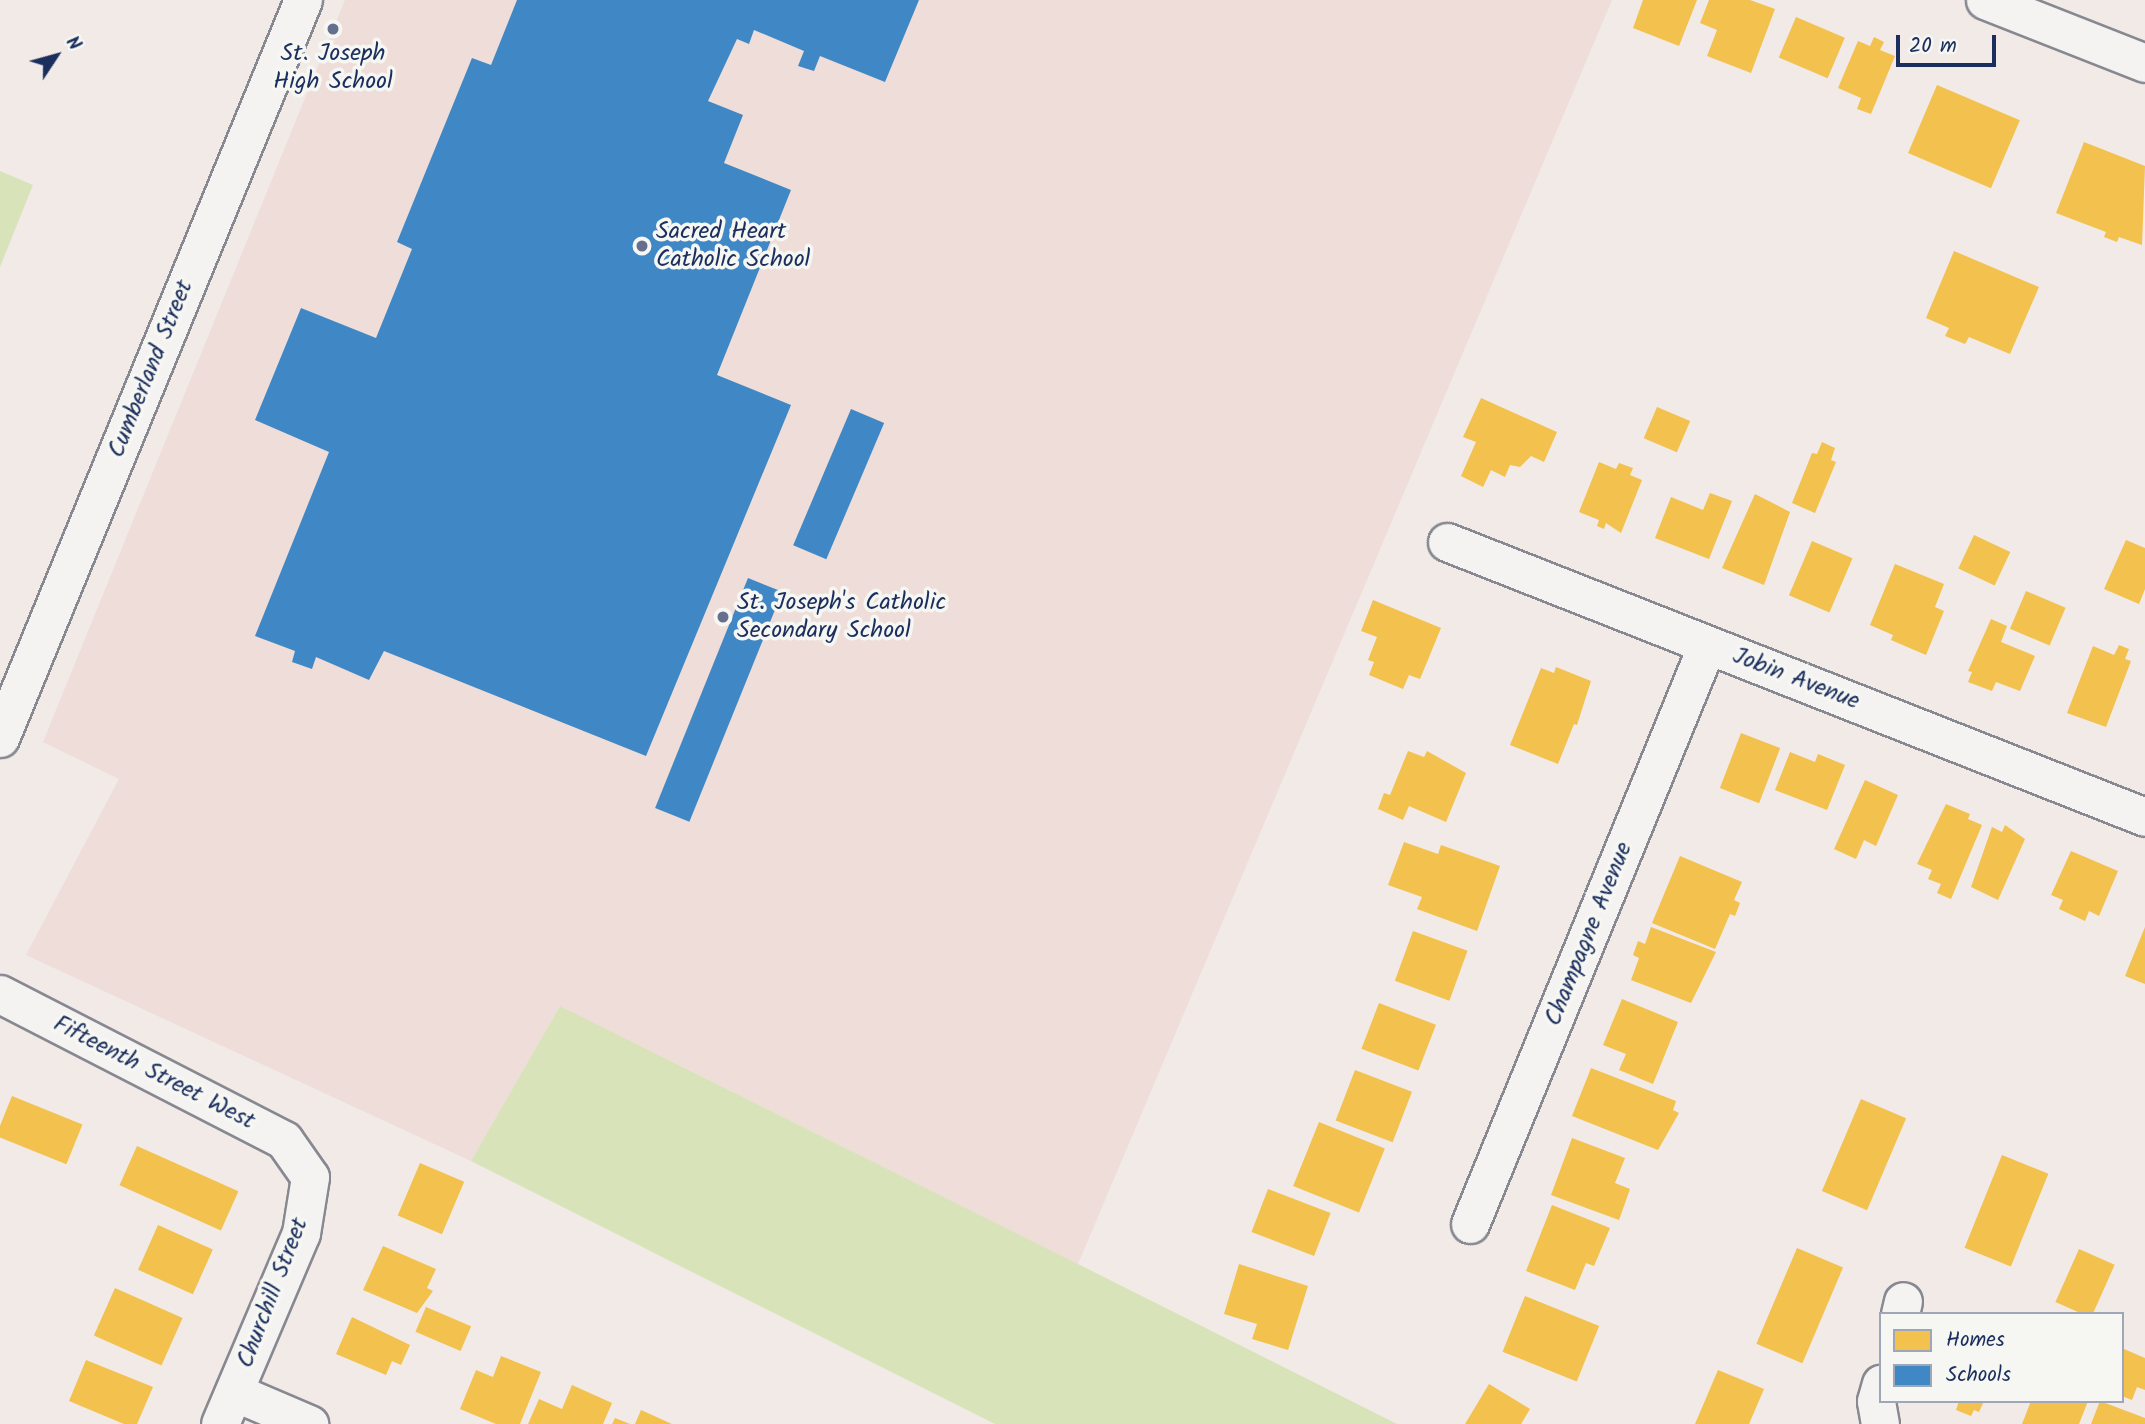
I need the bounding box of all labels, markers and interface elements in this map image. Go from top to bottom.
north arrow [21,21,91,91]
marker: St. Joseph High School [325,21,341,37]
scale bar [1900,21,2000,65]
text: N [57,30,89,57]
text: 20 m [1909,30,1957,63]
place label: St. Joseph High School [273,40,393,96]
place label: Sacred Heart Catholic School [656,218,810,274]
marker: Sacred Heart Catholic School [634,238,650,254]
street label: Cumberland Street [102,276,200,462]
place label: St. Joseph's Catholic Secondary School [737,589,946,645]
marker: St. Joseph's Catholic Secondary School [715,609,731,625]
street label: Jobin Avenue [1729,642,1863,716]
street label: Champagne Avenue [1539,838,1639,1030]
street label: Fifteenth Street West [48,1010,260,1136]
street label: Churchill Street [231,1214,315,1372]
legend [1879,1312,2124,1403]
text: Homes [1946,1324,2005,1357]
text: Schools [1946,1359,2011,1392]

